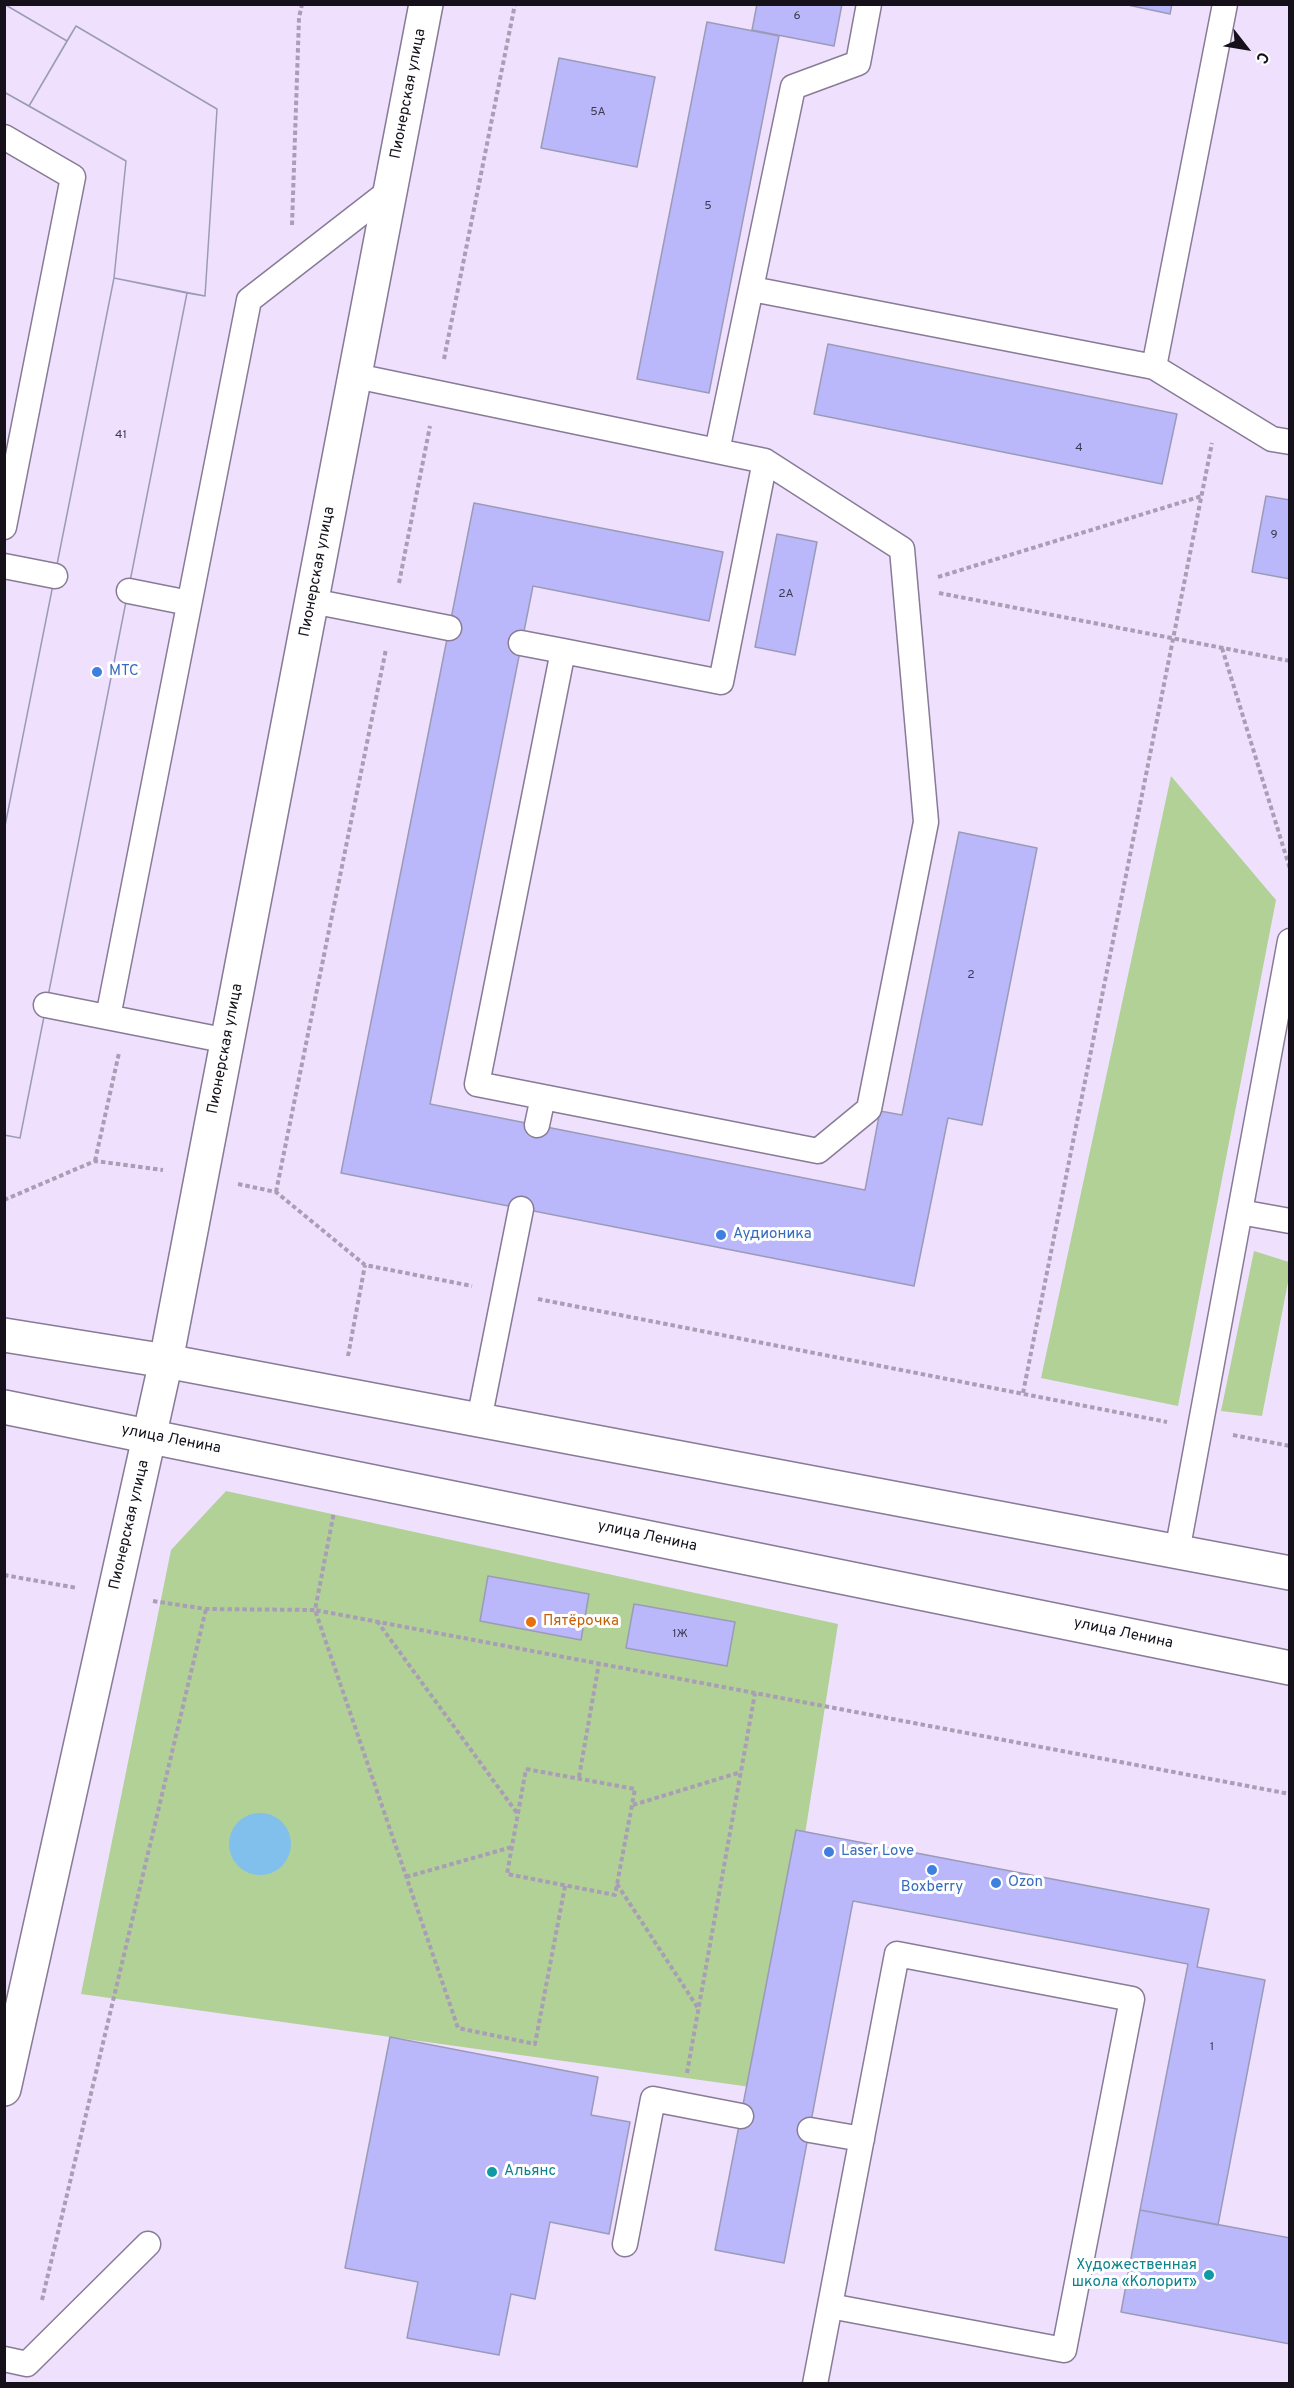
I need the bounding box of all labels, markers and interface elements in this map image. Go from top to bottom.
house number: 6 [793,10,801,24]
north arrow [1216,18,1276,78]
street label: Пионерская улица [388,27,430,161]
text: С [1250,48,1273,67]
house number: 5А [590,106,606,120]
house number: 5 [704,200,712,214]
house number: 41 [115,429,127,443]
house number: 4 [1075,442,1083,456]
street label: Пионерская улица [297,505,339,639]
house number: 9 [1270,529,1278,543]
house number: 2А [778,588,794,602]
place label: МТС [109,663,139,681]
marker: МТС [90,665,104,679]
house number: 2 [967,969,975,983]
street label: Пионерская улица [205,982,247,1116]
place label: Аудионика [733,1226,812,1244]
marker: Аудионика [714,1228,728,1242]
street label: улица Ленина [120,1422,222,1458]
street label: Пионерская улица [106,1458,154,1592]
street label: улица Ленина [596,1518,698,1556]
place label: Пятёрочка [543,1613,619,1631]
marker: Пятёрочка [524,1615,538,1629]
street label: улица Ленина [1072,1615,1174,1653]
house number: 1Ж [672,1628,688,1642]
place label: Laser Love [841,1843,914,1861]
marker: Laser Love [822,1845,836,1859]
marker: Boxberry [925,1863,939,1877]
place label: Ozon [1008,1874,1043,1892]
marker: Ozon [989,1876,1003,1890]
place label: Boxberry [901,1879,963,1897]
house number: 1 [1210,2041,1214,2055]
place label: Альянс [504,2163,556,2181]
marker: Альянс [485,2165,499,2179]
place label: Художественная школа «Колорит» [1072,2257,1197,2292]
marker: Художественная школа «Колорит» [1202,2268,1216,2282]

